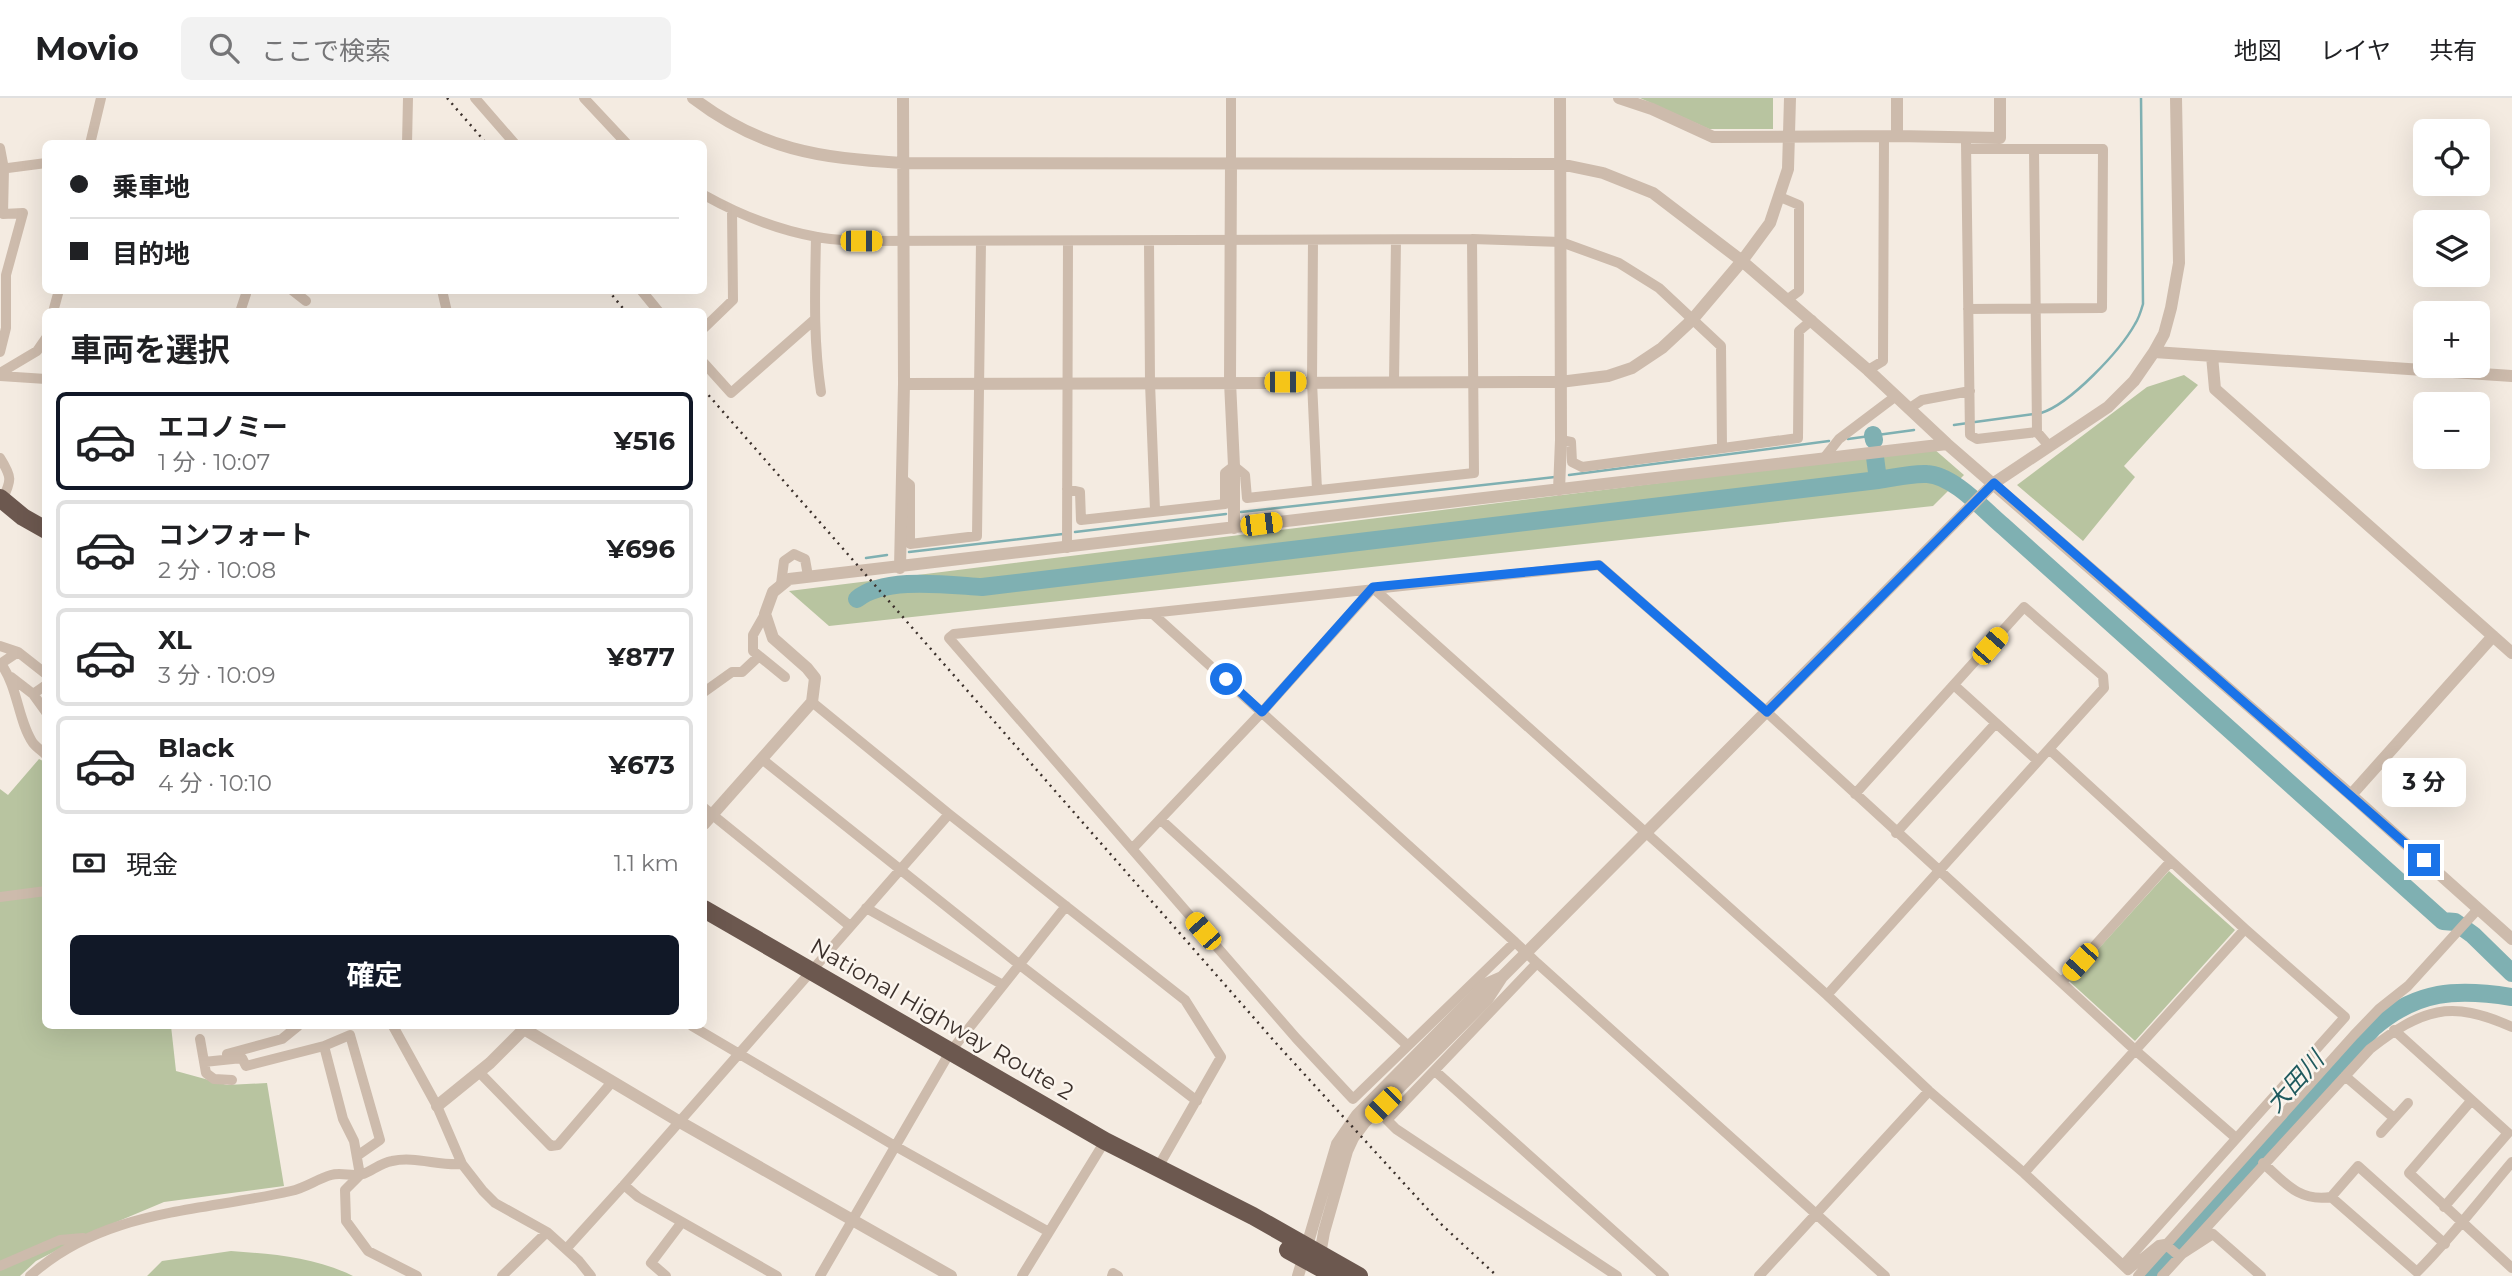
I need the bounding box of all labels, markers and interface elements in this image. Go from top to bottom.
search box [181,17,671,80]
text: Movio [35,28,139,68]
icon: search [205,29,243,67]
text: ここで検索 [261,35,391,67]
text: 地図 [2234,36,2282,65]
text: レイヤ [2320,36,2391,65]
text: 共有 [2429,36,2477,65]
map controls [2413,119,2490,469]
button: locate [2413,119,2490,196]
text: 乗車地 [112,171,190,203]
button: layers [2413,210,2490,287]
car [841,231,883,252]
text: 目的地 [112,238,190,270]
button: + [2413,301,2490,378]
text: 車両を選択 [70,330,230,369]
car [1265,372,1307,393]
button: − [2413,392,2490,469]
icon: car [74,410,137,473]
text: エコノミー [158,411,288,443]
text: ¥516 [614,425,675,457]
text: 1 分 · 10:07 [158,448,270,476]
car [1239,511,1284,537]
icon: car [74,518,137,581]
text: コンフォート [158,519,313,551]
text: ¥696 [607,533,675,565]
text: 2 分 · 10:08 [158,556,276,584]
car [1969,623,2012,669]
text: XL [158,624,192,656]
icon: car [74,626,137,689]
text: ¥877 [607,641,675,673]
text: 3 分 · 10:09 [158,661,275,689]
route start [1210,663,1242,695]
text: Black [158,732,234,764]
icon: car [74,734,137,797]
text: ¥673 [608,749,675,781]
callout: 3 分 [2382,758,2466,808]
text: 3 分 [2402,768,2446,796]
text: 4 分 · 10:10 [158,769,272,797]
icon: cash [70,844,108,882]
route end [2408,844,2440,876]
text: 現金 [126,849,178,881]
text: 1.1 km [614,849,679,877]
car [1182,908,1225,954]
street label: National Highway Route 2 [805,932,1079,1106]
button: 確定 [70,935,679,1015]
car [2059,939,2102,985]
water label: 大田川 [2260,1043,2332,1118]
car [1361,1083,1406,1127]

